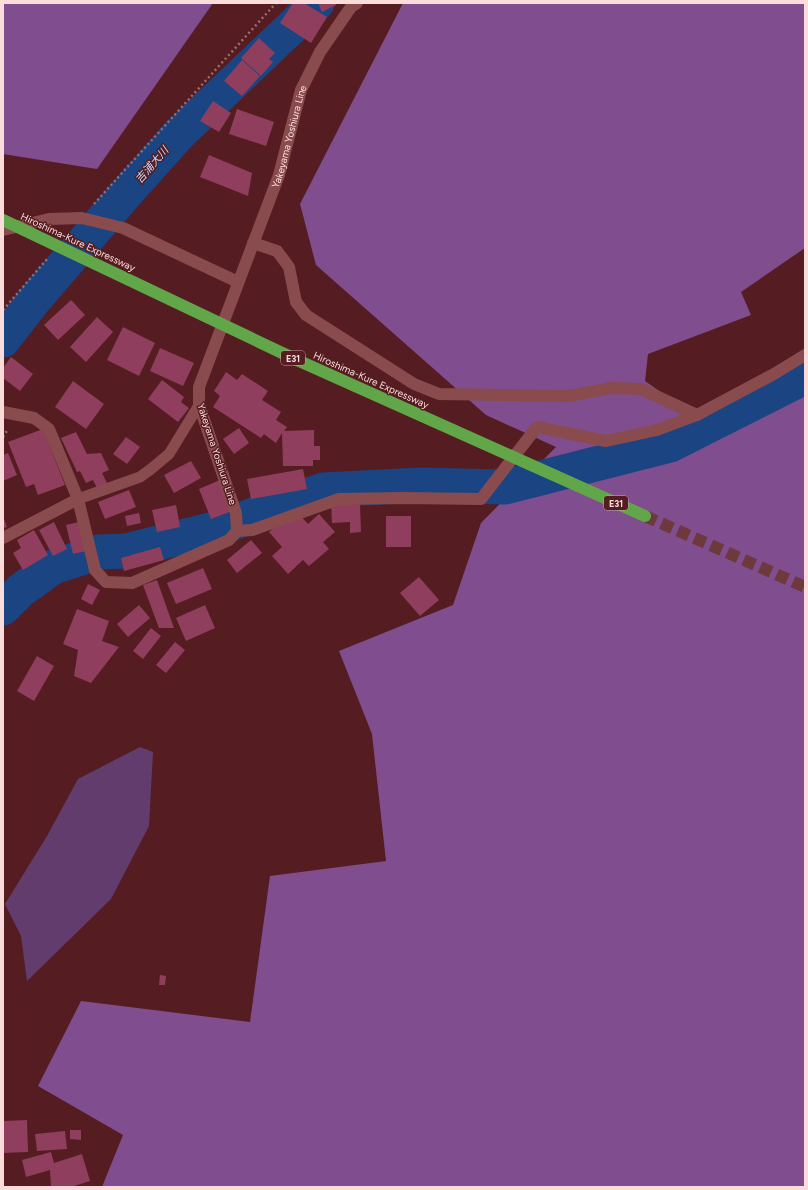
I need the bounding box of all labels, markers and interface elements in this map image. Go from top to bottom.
street label: Yakeyama Yoshiura Line [268,82,309,190]
water label: 吉浦大川 [133,143,172,186]
street label: Hiroshima-Kure Expressway [19,210,138,275]
street label: Hiroshima-Kure Expressway [311,349,431,412]
road number: E31 [281,351,305,365]
street label: Yakeyama Yoshiura Line [194,402,240,507]
road number: E31 [604,496,628,510]

